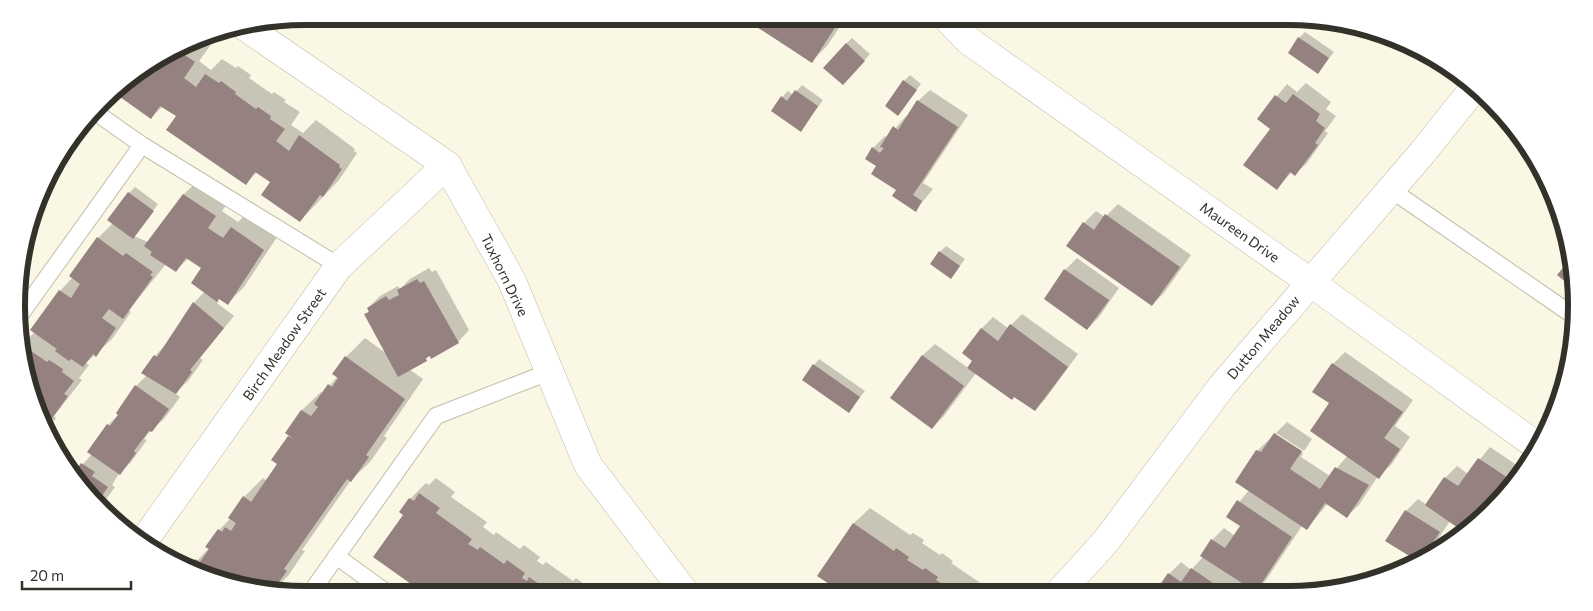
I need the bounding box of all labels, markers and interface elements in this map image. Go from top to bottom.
street label: Maureen Drive [1197,198,1283,266]
street label: Tuxhorn Drive [478,231,532,319]
street label: Birch Meadow Street [239,284,329,403]
street label: Dutton Meadow [1223,292,1303,382]
scale bar [22,558,131,590]
text: 20 m [30,566,64,584]

